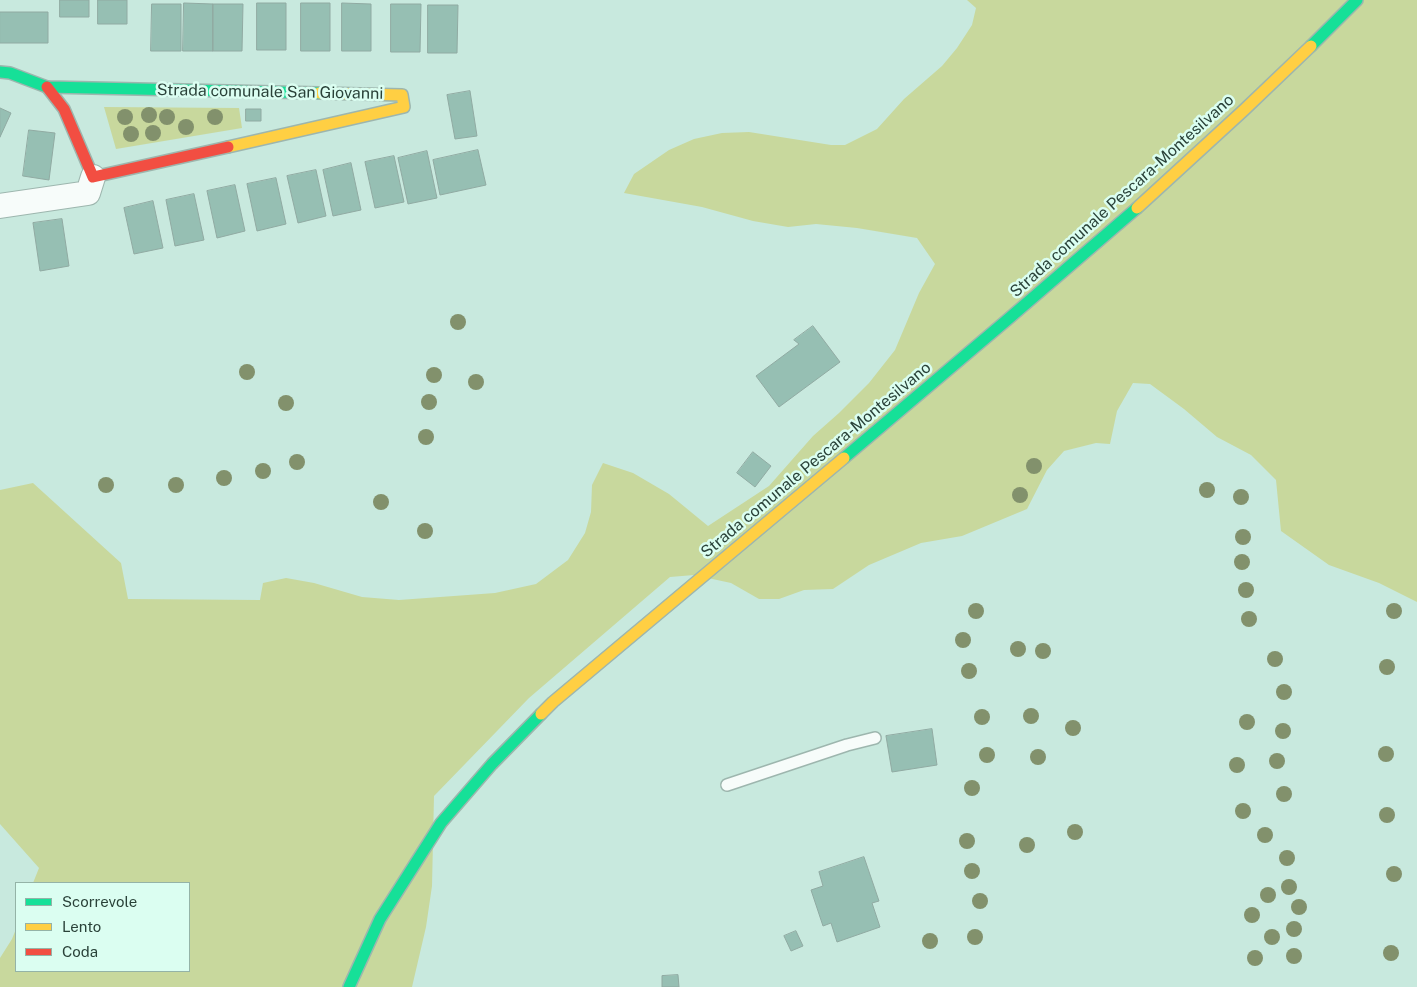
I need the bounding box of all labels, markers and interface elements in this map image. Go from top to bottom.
street label: Strada comunale San Giovanni [157,80,383,104]
street label: Strada comunale Pescara-Montesilvano [1006,90,1238,302]
street label: Strada comunale Pescara-Montesilvano [697,358,935,562]
legend [15,882,190,972]
text: Scorrevole [62,893,137,910]
text: Lento [62,918,101,935]
text: Coda [62,943,98,960]

